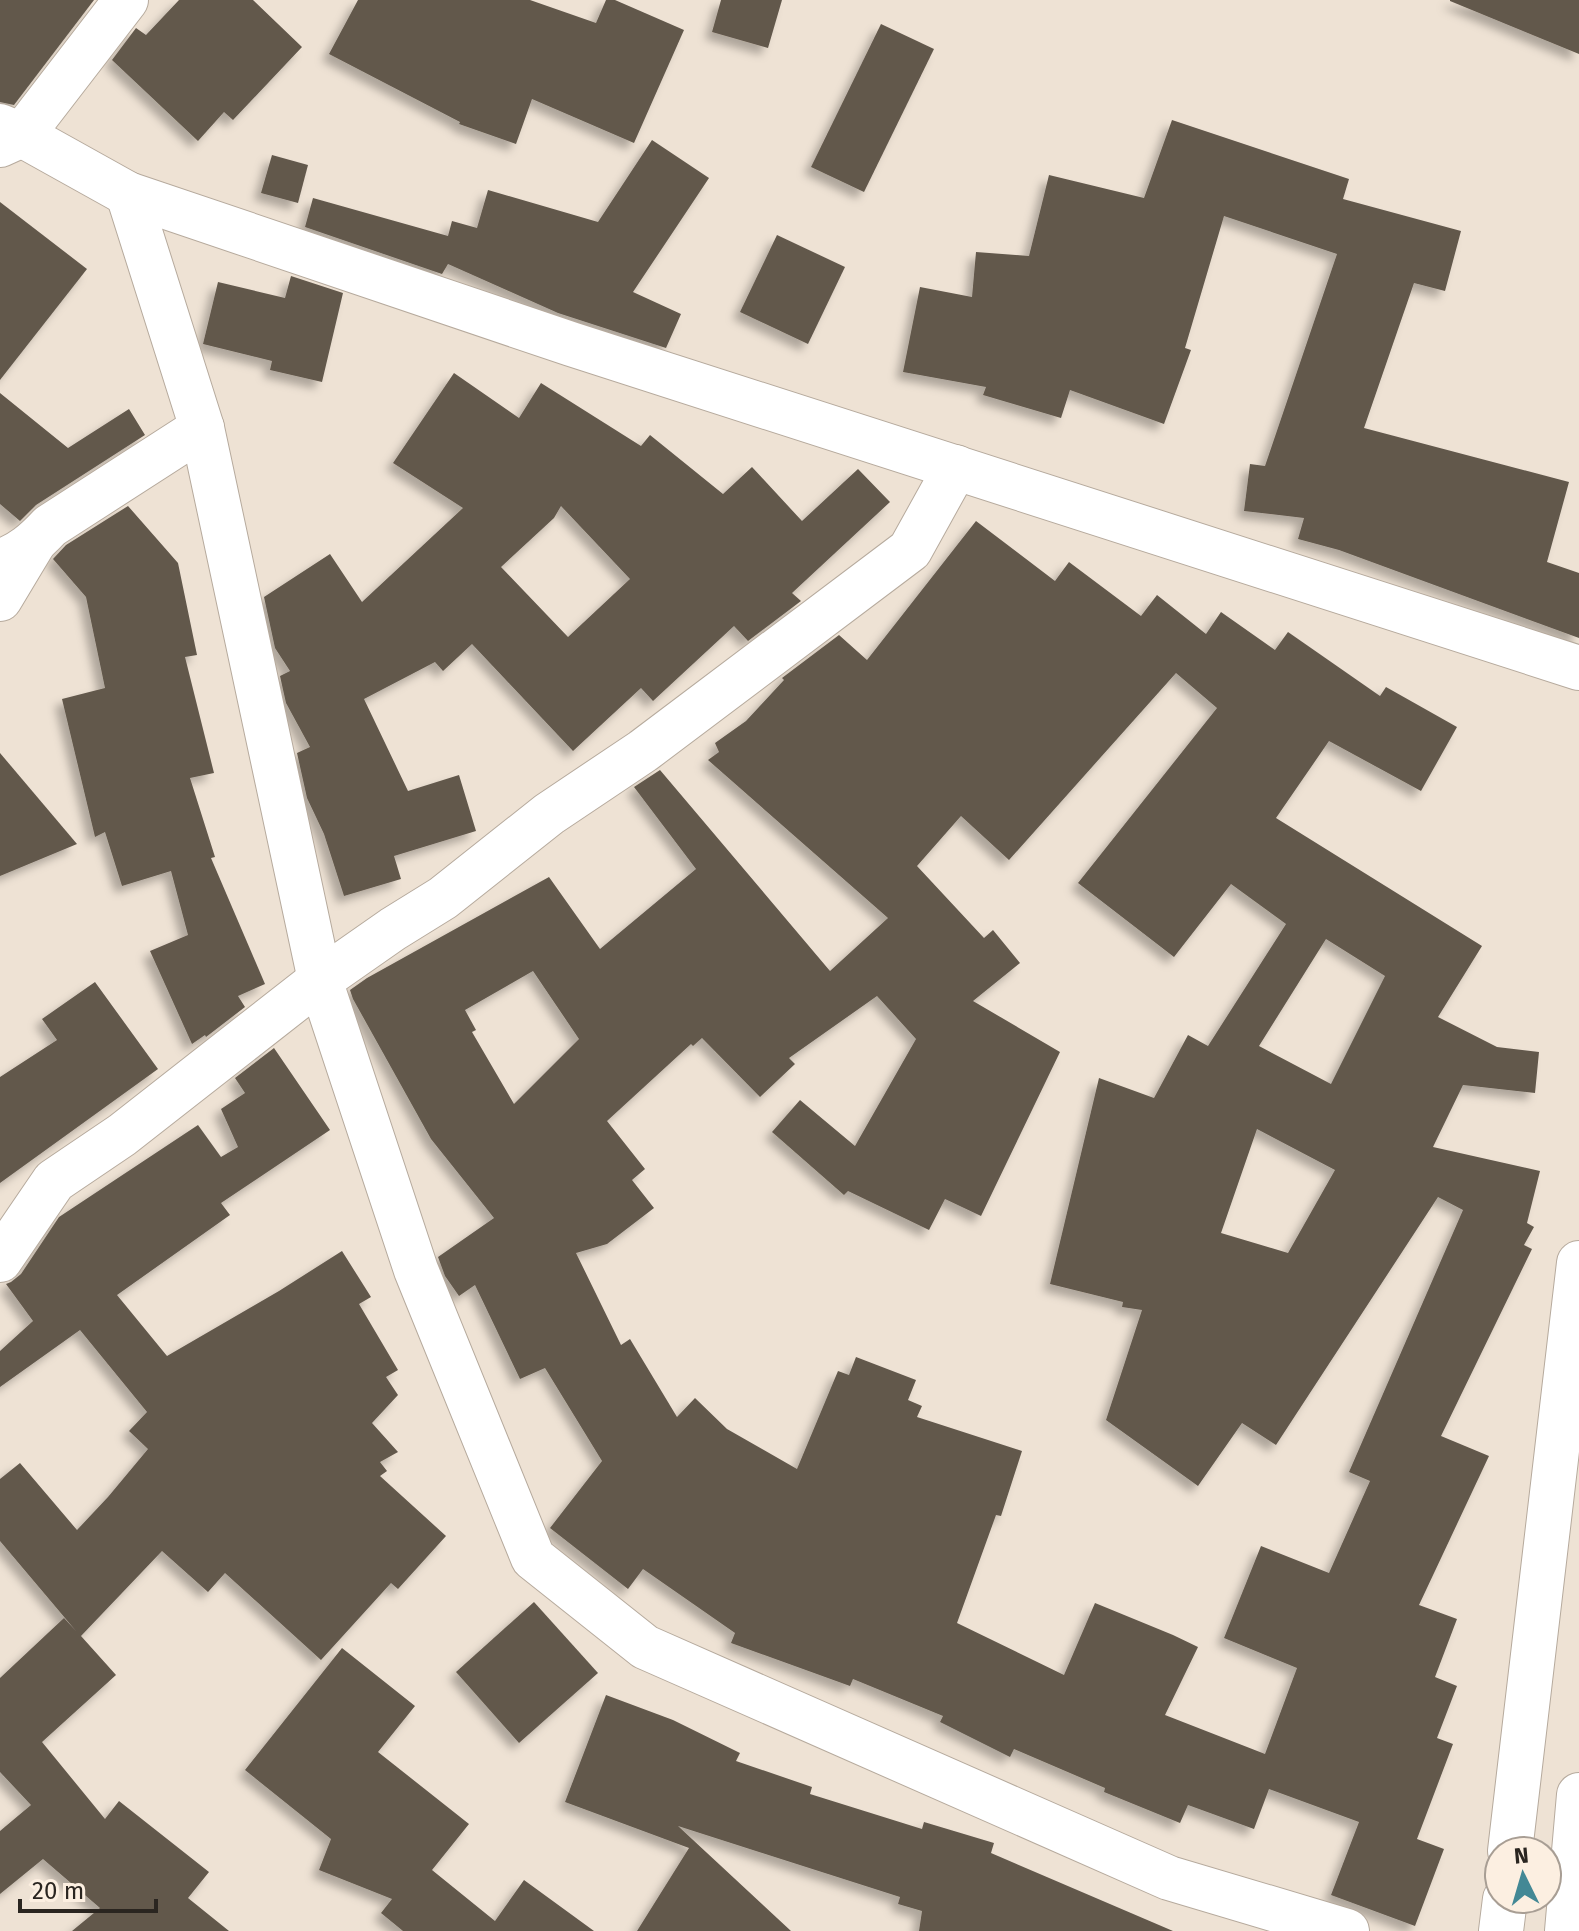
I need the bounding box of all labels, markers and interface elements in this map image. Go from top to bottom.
north arrow [1483,1835,1563,1915]
text: N [1513,1841,1530,1870]
scale bar [20,1863,156,1913]
text: 20 m [32,1877,84,1905]

